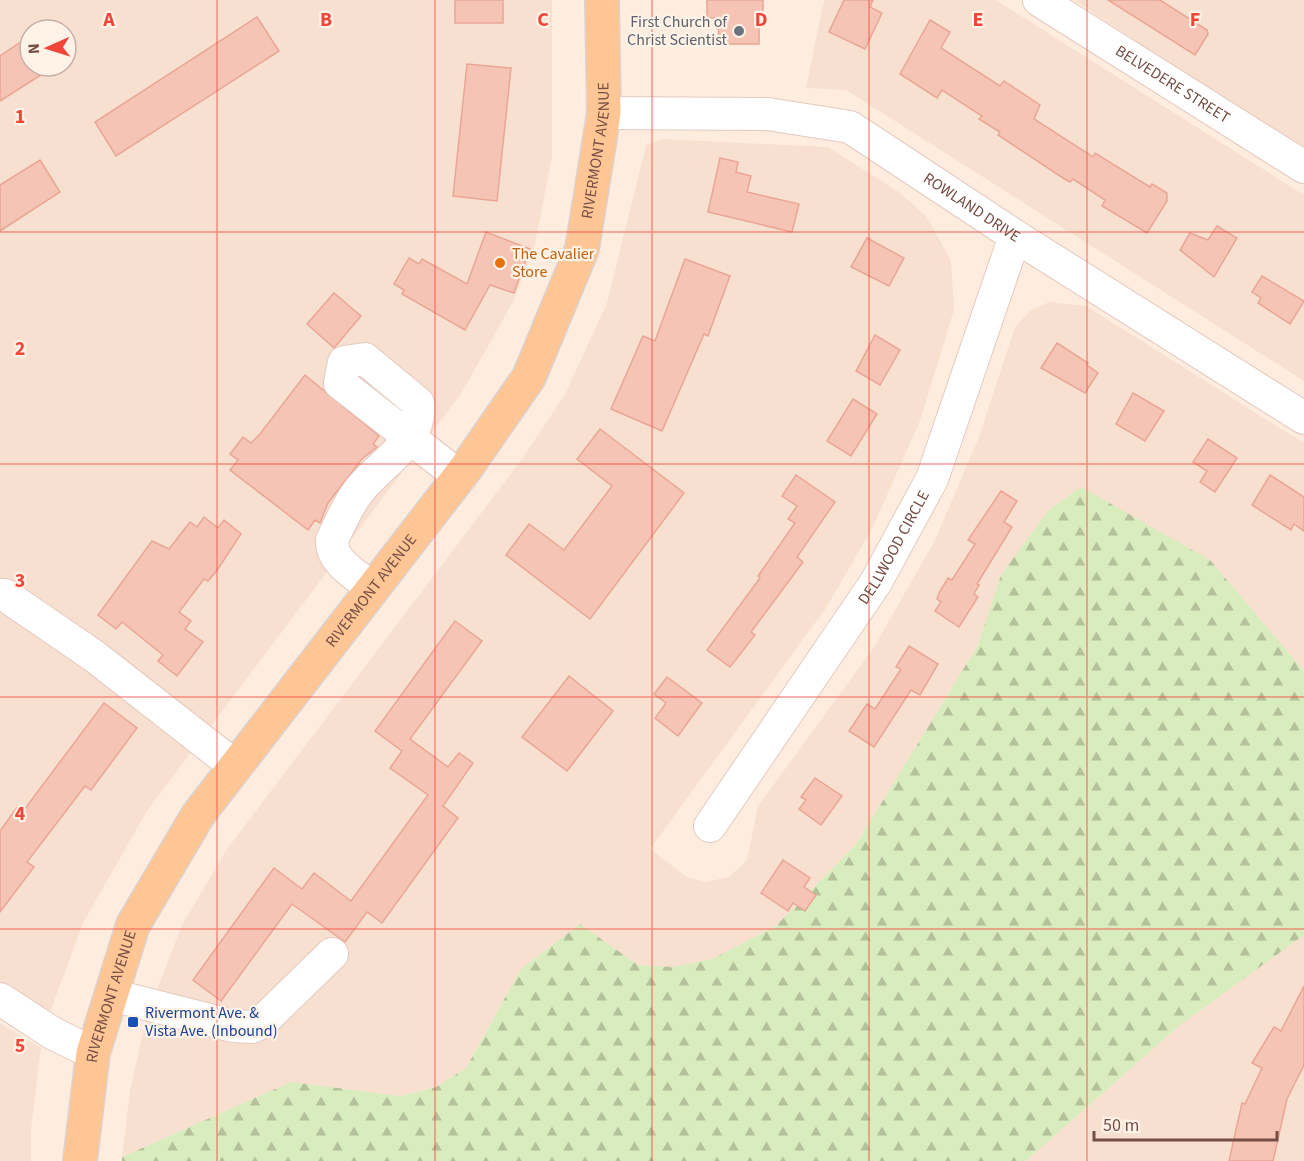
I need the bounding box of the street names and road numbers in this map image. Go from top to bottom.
street label: BELVEDERE STREET [1111,40,1235,129]
street label: RIVERMONT AVENUE [576,82,615,220]
street label: ROWLAND DRIVE [919,167,1024,248]
street label: DELLWOOD CIRCLE [853,487,935,609]
street label: RIVERMONT AVENUE [320,529,422,652]
street label: RIVERMONT AVENUE [81,927,142,1064]

